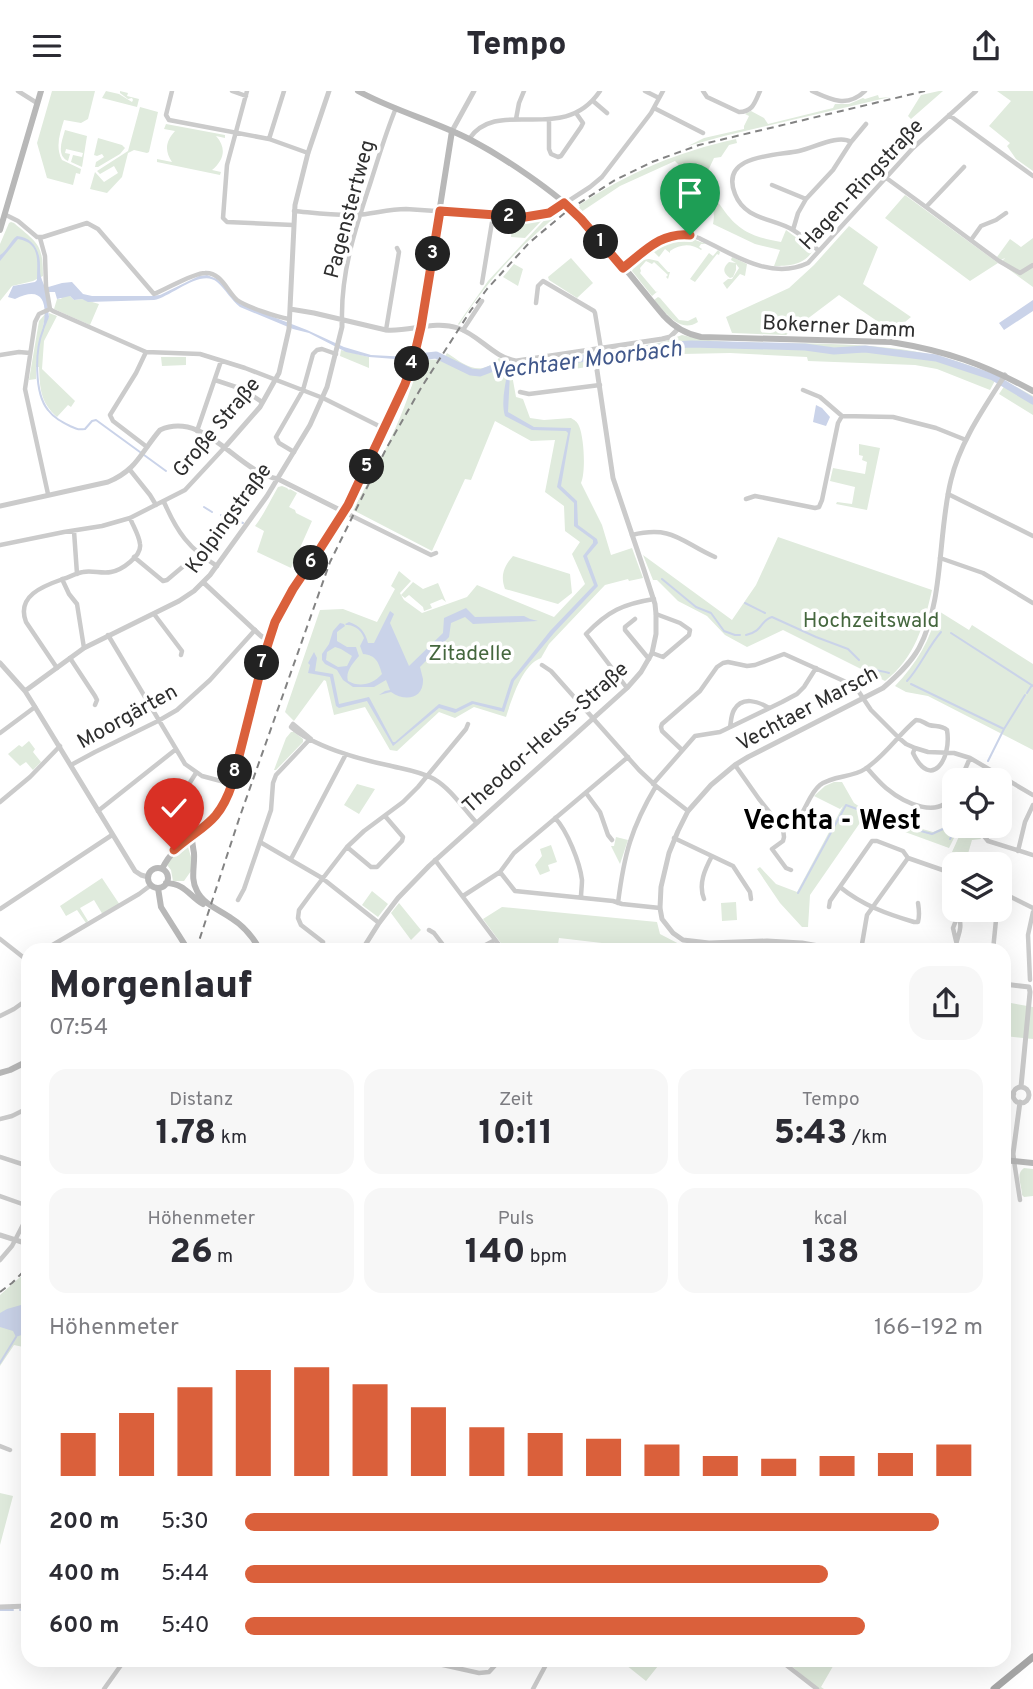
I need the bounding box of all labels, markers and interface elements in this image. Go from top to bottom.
text: Tempo [466,26,567,66]
icon: menu [28,27,66,65]
icon: share [967,27,1005,65]
street label: Hagen-Ringstraße [794,114,930,257]
street label: Pagenstertweg [319,137,382,282]
pin [660,163,720,235]
icon: arrive [671,174,709,212]
pin: 2 [491,199,526,235]
text: 2 [503,204,514,228]
pin: 1 [584,225,618,259]
text: 1 [597,229,604,253]
pin: 3 [416,237,450,271]
text: 3 [427,241,438,265]
street label: Bokerner Damm [761,310,916,345]
water label: Vechtaer Moorbach [489,335,684,388]
pin: 4 [394,347,430,381]
text: 4 [405,351,418,375]
street label: Große Straße [167,372,267,484]
pin: 5 [350,449,384,485]
text: 5 [361,454,372,478]
street label: Kolpingstraße [180,458,278,579]
pin: 6 [294,545,328,581]
text: 6 [305,550,316,574]
park label: Hochzeitswald [803,608,939,635]
park label: Zitadelle [428,641,512,668]
pin: 7 [244,645,280,681]
text: 7 [256,650,267,674]
street label: Theodor-Heuss-Straße [457,656,635,820]
street label: Vechtaer Marsch [732,661,883,758]
street label: Moorgärten [73,679,183,756]
pin: 8 [218,755,252,789]
text: 8 [229,759,240,783]
map controls [942,768,1012,922]
button: locate [942,768,1012,838]
pin [144,778,204,850]
icon: check [155,789,193,827]
district label: Vechta - West [743,804,921,840]
button: layers [942,852,1012,922]
text: Morgenlauf [49,963,252,1012]
button: share [909,966,983,1040]
text: 07:54 [49,1014,108,1043]
text: Distanz [169,1088,233,1112]
text: Zeit [499,1088,533,1112]
text: Tempo [802,1088,860,1112]
text: 1.78 [156,1112,216,1156]
text: 10:11 [479,1112,553,1156]
text: 5:43 [774,1112,848,1156]
text: km [216,1126,247,1150]
text: /km [848,1126,887,1150]
text: Höhenmeter [148,1207,255,1231]
text: Puls [498,1207,534,1231]
text: kcal [814,1207,848,1231]
text: 26 [170,1231,213,1275]
text: 140 [465,1231,525,1275]
text: 138 [802,1231,859,1275]
text: m [213,1245,233,1269]
text: bpm [525,1245,567,1269]
text: Höhenmeter [49,1314,179,1343]
text: 166–192 m [874,1314,983,1343]
text: 200 m [49,1508,119,1537]
text: 5:30 [161,1508,209,1537]
text: 400 m [49,1560,120,1589]
text: 5:44 [161,1560,209,1589]
text: 600 m [49,1612,119,1641]
text: 5:40 [161,1612,210,1641]

